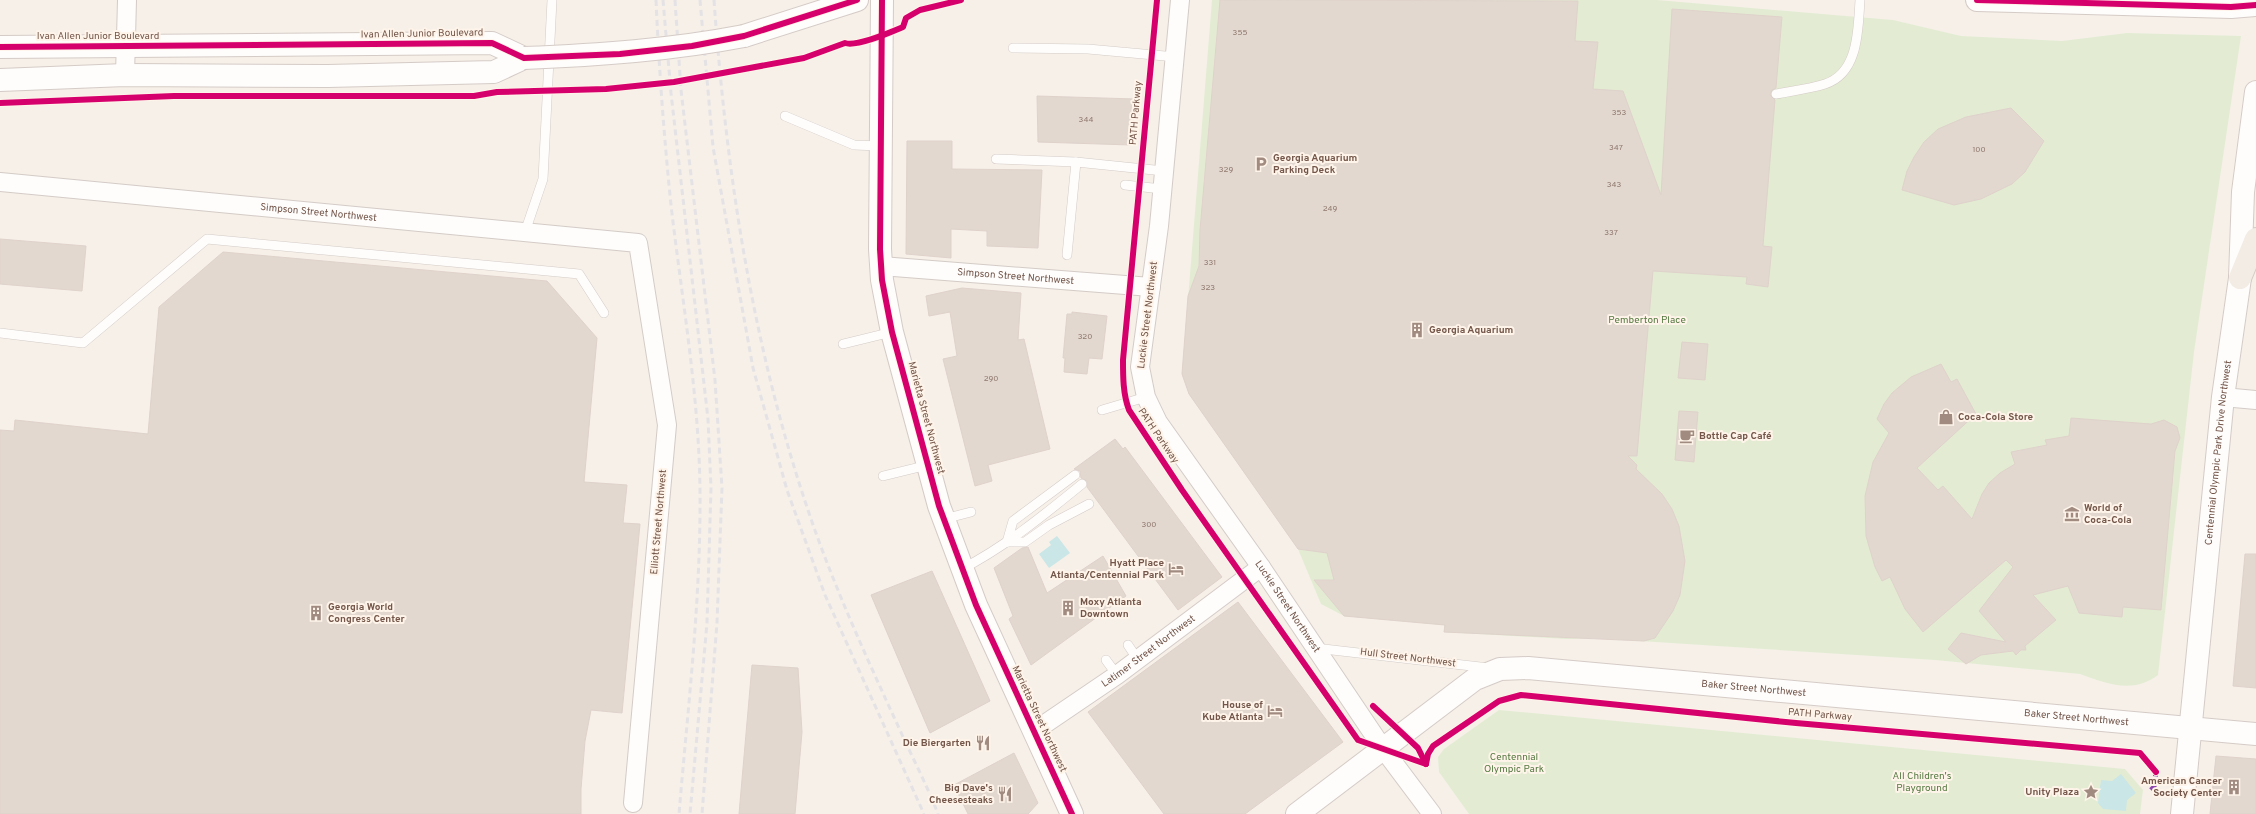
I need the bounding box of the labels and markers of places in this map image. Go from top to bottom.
place label: Georgia Aquarium Parking Deck [1273,152,1358,177]
parking icon: Georgia Aquarium Parking Deck [1252,155,1270,173]
building icon: Georgia Aquarium [1408,321,1426,339]
place label: Georgia Aquarium [1429,324,1514,337]
shop icon: Coca‑Cola Store [1937,408,1955,426]
place label: Coca‑Cola Store [1958,411,2034,424]
cafe icon: Bottle Cap Café [1678,427,1696,445]
place label: Bottle Cap Café [1699,430,1772,443]
place label: World of Coca-Cola [2084,502,2132,527]
museum icon: World of Coca-Cola [2063,505,2081,523]
place label: Hyatt Place Atlanta/Centennial Park [1050,557,1164,582]
hotel icon: Hyatt Place Atlanta/Centennial Park [1167,560,1185,578]
place label: Moxy Atlanta Downtown [1080,596,1141,621]
building icon: Moxy Atlanta Downtown [1059,599,1077,617]
place label: Georgia World Congress Center [328,601,406,626]
building icon: Georgia World Congress Center [307,604,325,622]
place label: House of Kube Atlanta [1202,699,1263,724]
hotel icon: House of Kube Atlanta [1266,702,1284,720]
restaurant icon: Die Biergarten [974,734,992,752]
place label: Die Biergarten [903,737,971,750]
place label: American Cancer Society Center [2141,775,2223,800]
building icon: American Cancer Society Center [2225,778,2243,796]
place label: Big Dave's Cheesesteaks [929,782,993,807]
place icon: Unity Plaza [2082,783,2100,801]
restaurant icon: Big Dave's Cheesesteaks [996,785,1014,803]
place label: Unity Plaza [2025,786,2079,799]

